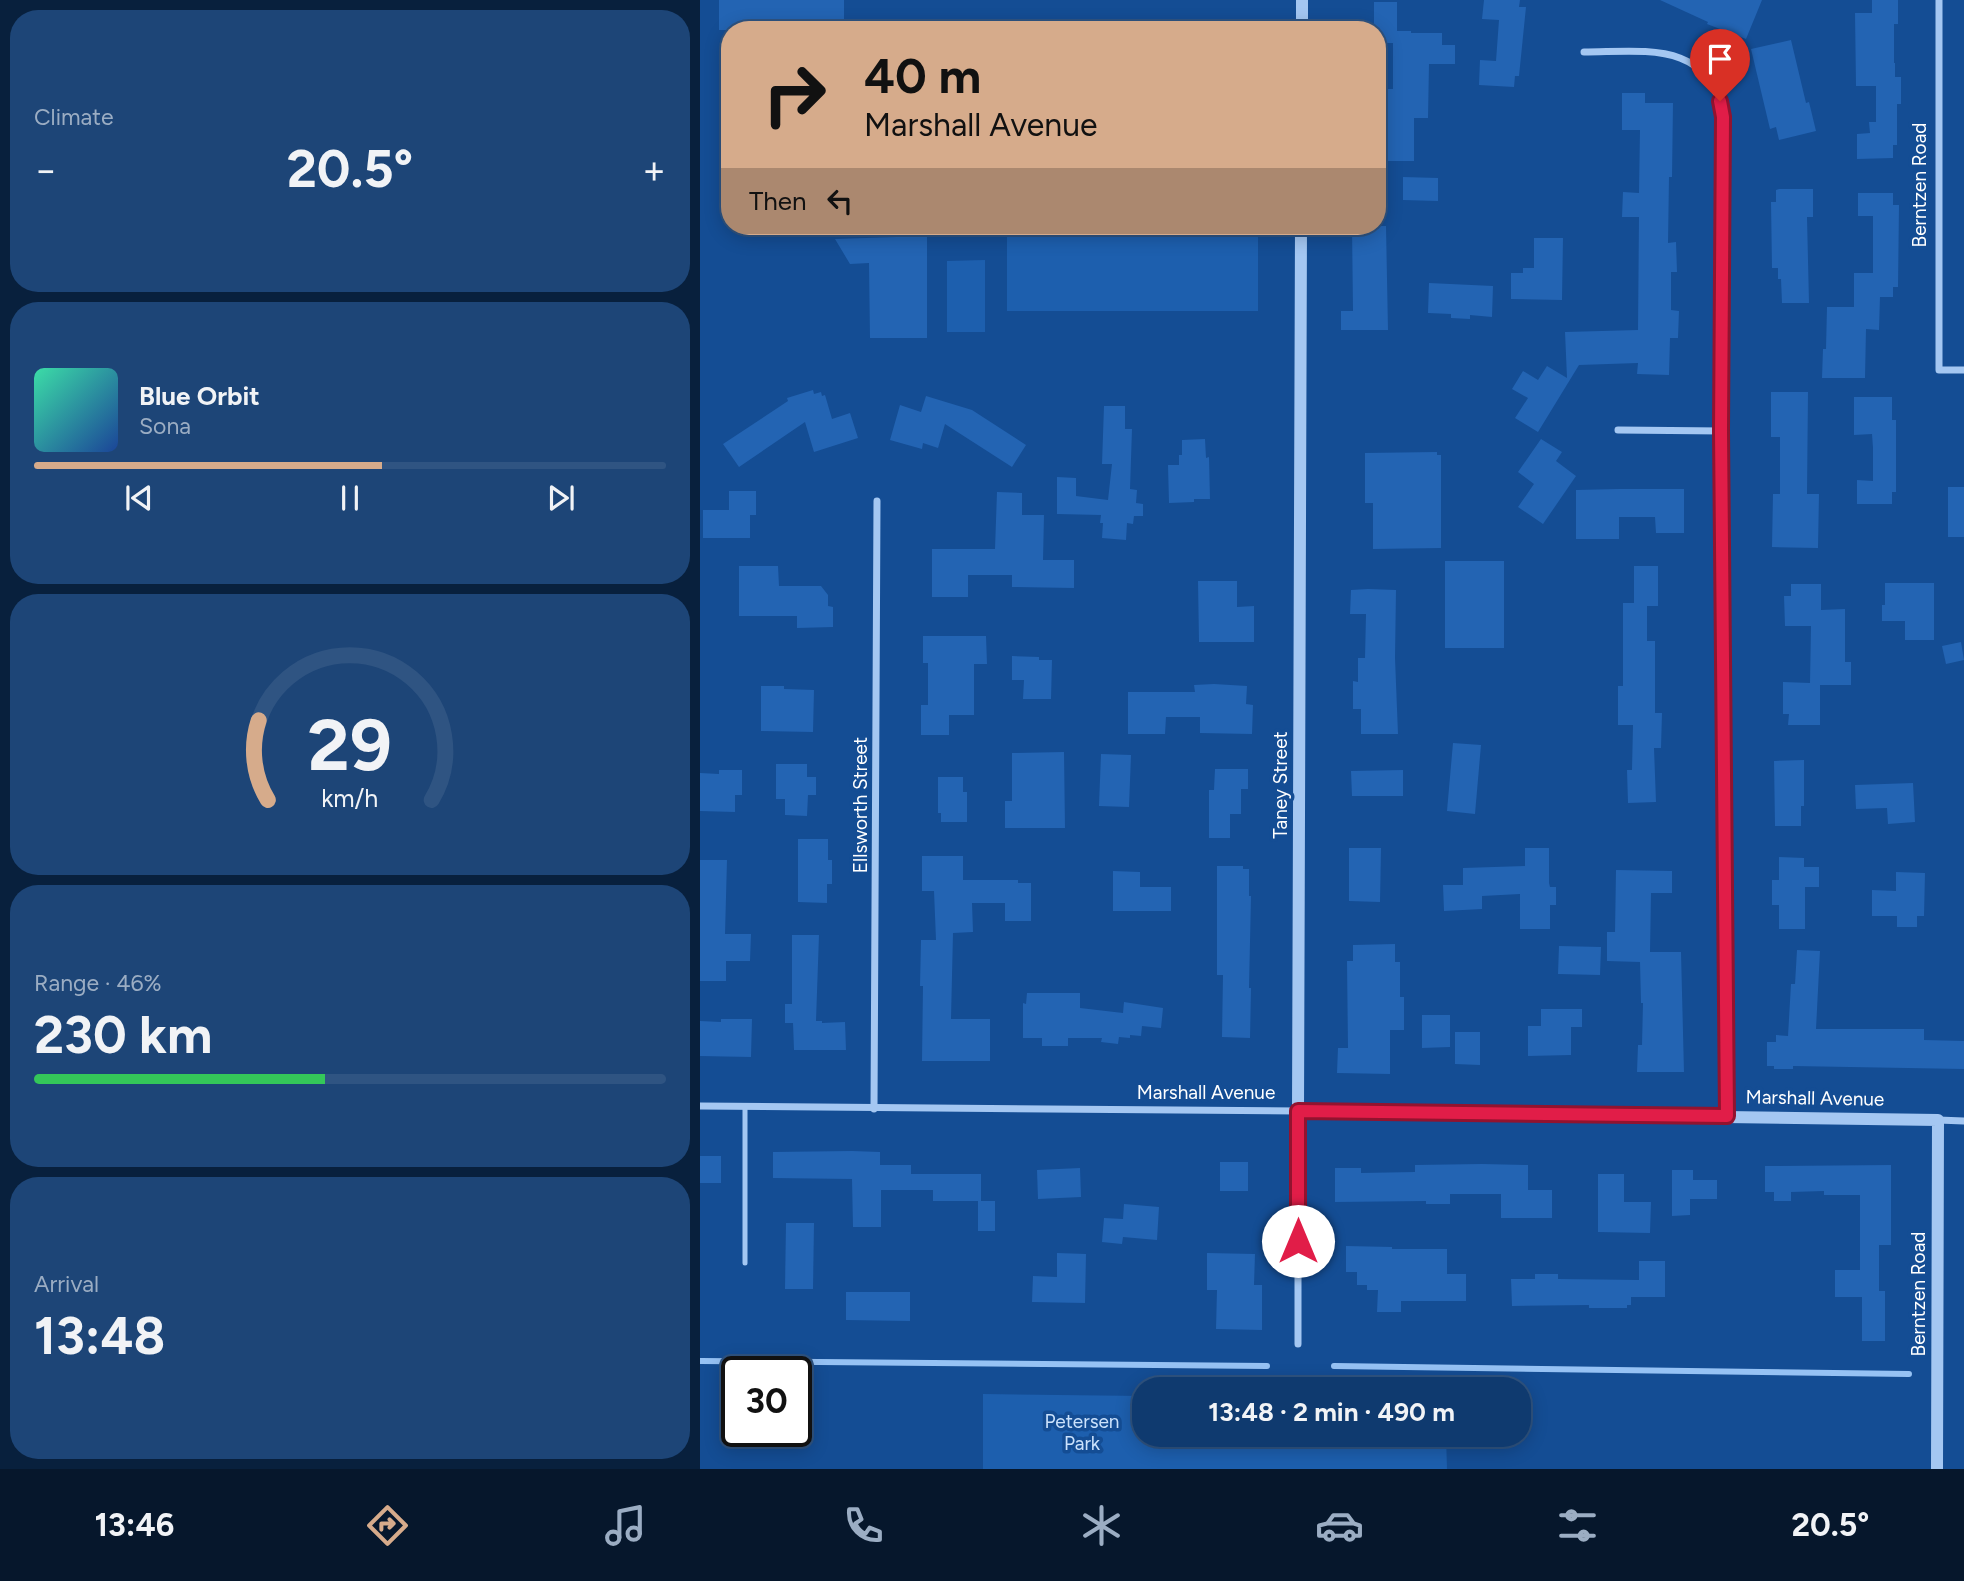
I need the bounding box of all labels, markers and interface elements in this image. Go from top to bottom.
pin [1690,29,1750,101]
icon: arrive [1701,40,1739,78]
text: 40 m [864,46,981,105]
icon: right [749,49,840,140]
text: Climate [34,103,113,131]
text: Marshall Avenue [864,106,1098,144]
street label: Berntzen Road [1908,123,1931,247]
text: 20.5° [287,138,413,200]
text: − [34,147,58,193]
text: + [642,147,666,193]
icon: left [821,182,859,220]
text: Then [749,185,807,217]
text: Blue Orbit [139,380,260,412]
text: Sona [139,412,191,440]
icon: previous [120,479,158,517]
icon: pause [331,479,369,517]
icon: next [542,479,580,517]
text: 29 [308,702,392,789]
street label: Taney Street [1269,731,1292,839]
street label: Ellsworth Street [849,737,872,873]
text: km/h [321,783,379,813]
text: Range · 46% [34,969,162,997]
text: 230 km [34,1004,212,1066]
street label: Marshall Avenue [1137,1081,1275,1104]
street label: Marshall Avenue [1745,1085,1885,1111]
position arrow [1261,1204,1335,1278]
street label: Berntzen Road [1907,1232,1930,1356]
text: Arrival [34,1270,99,1298]
text: 13:48 [34,1305,165,1367]
speed limit sign: 30 [721,1356,812,1447]
text: 13:48 · 2 min · 490 m [1208,1396,1455,1428]
park label: Petersen Park [1045,1410,1119,1455]
icon: directions [363,1501,412,1550]
icon: music [601,1501,650,1550]
icon: phone [839,1501,888,1550]
icon: climate [1077,1501,1126,1550]
icon: car [1315,1501,1364,1550]
icon: filters [1553,1501,1602,1550]
text: 13:46 [95,1506,174,1544]
text: 20.5° [1791,1506,1869,1544]

